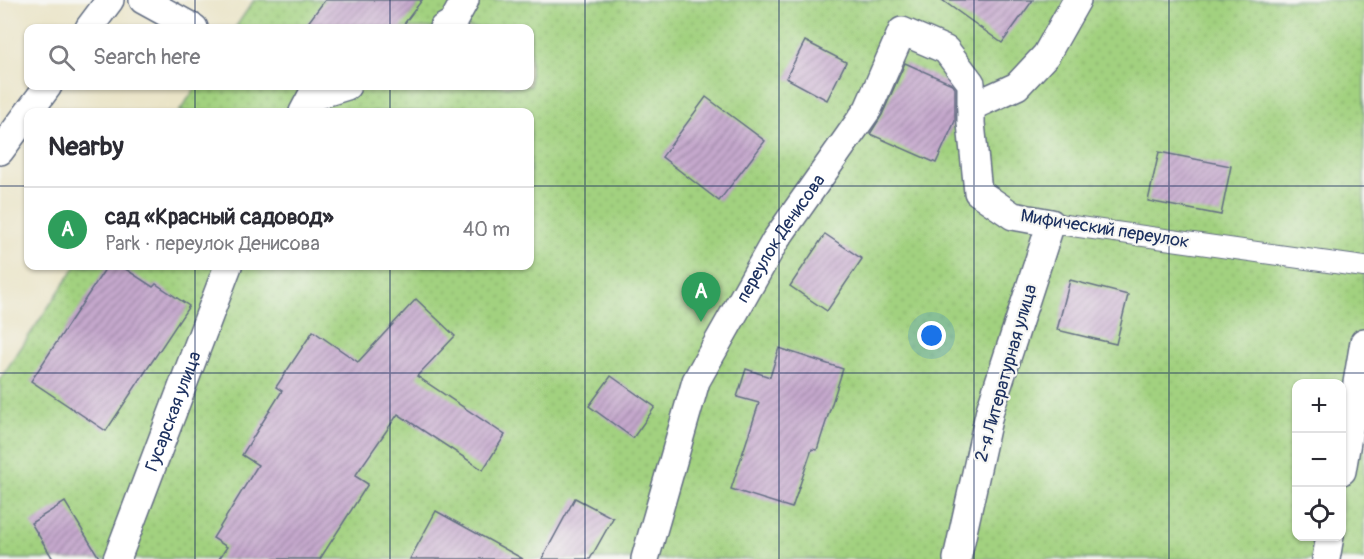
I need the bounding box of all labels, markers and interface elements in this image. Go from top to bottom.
search box [24,24,534,90]
icon: search [45,41,78,74]
text: Search here [93,43,200,71]
text: Nearby [48,131,124,163]
street label: переулок Денисова [731,170,830,307]
text: сад «Красный садовод» [105,203,334,231]
street label: Мифический переулок [1019,204,1191,254]
text: A [61,217,74,242]
text: 40 m [463,217,510,242]
text: Park · переулок Денисова [105,231,320,256]
pin: A [682,272,720,322]
street label: 2-я Литературная улица [970,282,1042,464]
your location [917,321,946,350]
street label: Гусарская улица [140,348,206,474]
map controls [1292,379,1346,541]
button: + [1292,379,1346,433]
button: − [1292,433,1346,487]
button: locate [1292,487,1346,541]

